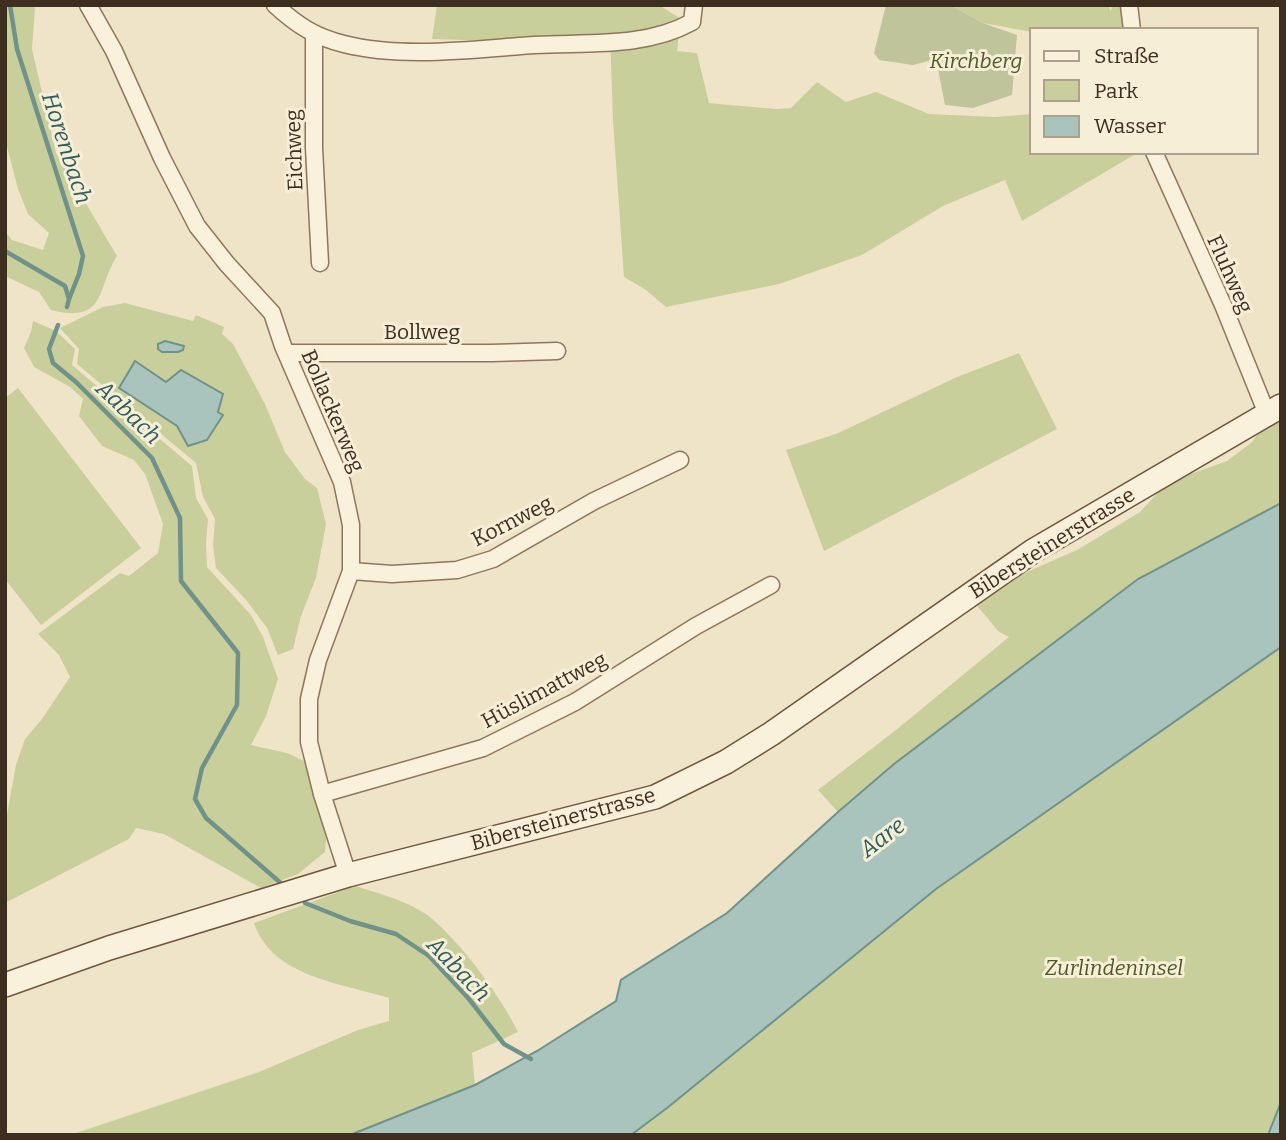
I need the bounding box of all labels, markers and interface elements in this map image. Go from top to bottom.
legend [1030,28,1258,154]
text: Straße [1094,43,1159,69]
park label: Kirchberg [929,48,1023,74]
text: Park [1094,78,1138,104]
water label: Horenbach [36,89,98,207]
street label: Eichweg [280,108,308,191]
text: Wasser [1094,113,1166,139]
street label: Fluhweg [1201,231,1259,317]
street label: Bollweg [384,319,461,345]
street label: Bollackerweg [295,346,371,476]
water label: Aabach [90,374,167,450]
street label: Bibersteinerstrasse [964,482,1140,604]
street label: Kornweg [467,489,557,552]
street label: Hüslimattweg [477,646,611,734]
street label: Bibersteinerstrasse [468,782,658,856]
water label: Aare [853,811,910,864]
water label: Aabach [421,930,497,1007]
park label: Zurlindeninsel [1045,955,1183,981]

